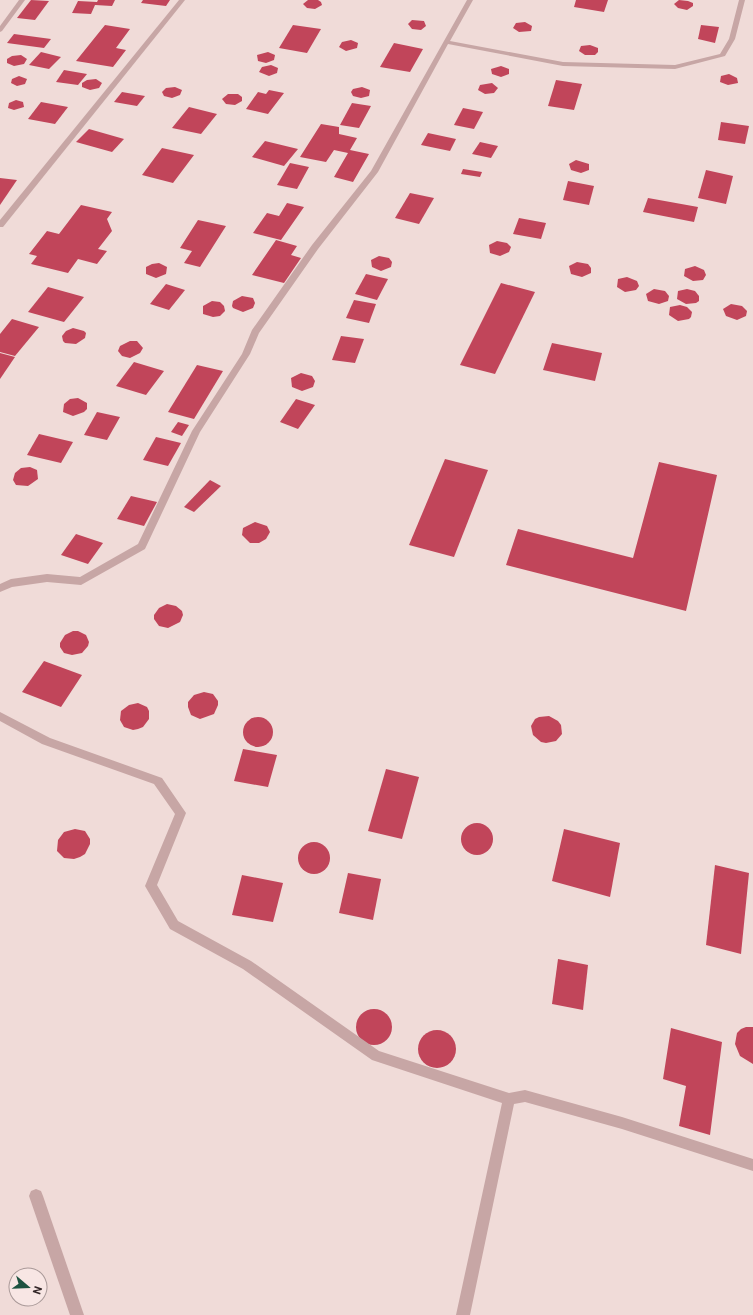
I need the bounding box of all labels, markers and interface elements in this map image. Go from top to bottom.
north arrow [8,1267,48,1307]
text: N [29,1284,44,1296]

